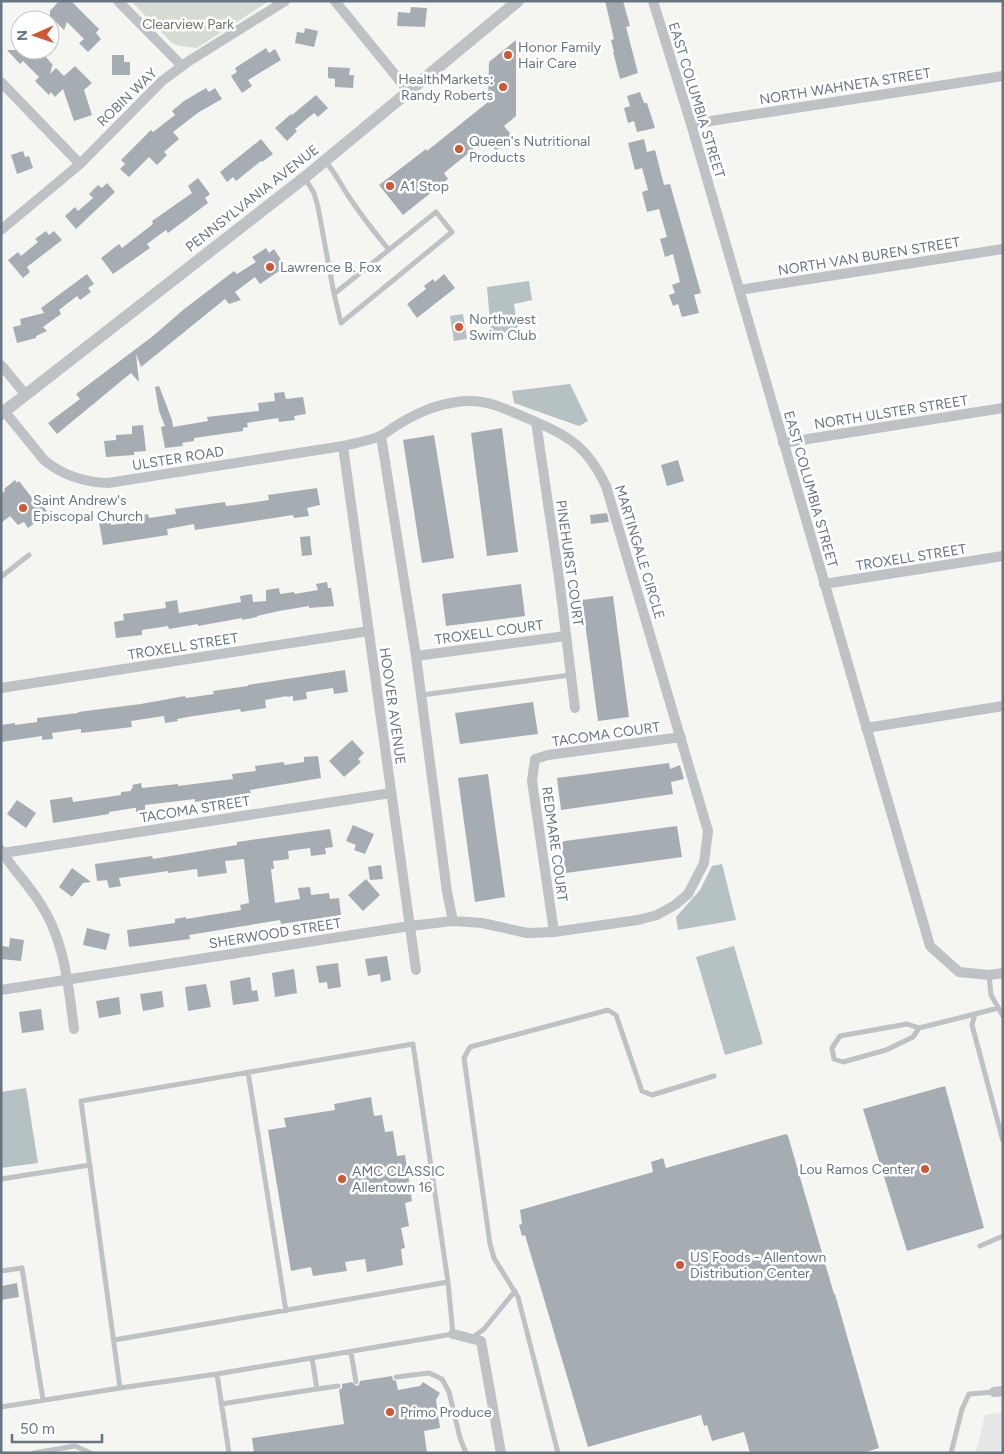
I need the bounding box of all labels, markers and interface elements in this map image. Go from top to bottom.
north arrow [10,10,60,60]
park label: Clearview Park [142,16,234,33]
street label: EAST COLUMBIA STREET [665,20,728,180]
text: N [14,30,31,41]
place label: Honor Family Hair Care [518,39,602,72]
marker: Honor Family Hair Care [502,49,514,61]
street label: ROBIN WAY [94,64,161,130]
street label: NORTH WAHNETA STREET [758,65,932,108]
place label: HealthMarkets: Randy Roberts [398,71,493,104]
marker: HealthMarkets: Randy Roberts [497,81,509,93]
place label: Queen's Nutritional Products [469,133,590,166]
street label: PENNSYLVANIA AVENUE [182,141,322,256]
marker: Queen's Nutritional Products [453,143,465,155]
place label: A1 Stop [400,178,449,195]
marker: A1 Stop [384,180,396,192]
street label: NORTH VAN BUREN STREET [777,234,962,279]
place label: Lawrence B. Fox [280,259,382,276]
marker: Lawrence B. Fox [264,261,276,273]
place label: Northwest Swim Club [469,311,536,344]
marker: Northwest Swim Club [453,321,465,333]
street label: NORTH ULSTER STREET [813,392,969,433]
street label: EAST COLUMBIA STREET [780,409,841,570]
street label: ULSTER ROAD [131,443,225,474]
street label: MARTINGALE CIRCLE [611,483,668,621]
place label: Saint Andrew's Episcopal Church [33,492,143,525]
street label: PINEHURST COURT [552,499,587,628]
marker: Saint Andrew's Episcopal Church [17,502,29,514]
street label: TROXELL STREET [855,540,968,575]
street label: TROXELL COURT [434,616,545,649]
street label: TROXELL STREET [127,629,240,664]
street label: HOOVER AVENUE [376,646,409,766]
street label: TACOMA COURT [551,718,661,750]
street label: REDMARE COURT [538,786,571,903]
street label: TACOMA STREET [139,792,252,827]
street label: SHERWOOD STREET [208,915,343,952]
place label: Lou Ramos Center [799,1161,915,1178]
place label: AMC CLASSIC Allentown 16 [352,1163,445,1196]
marker: Lou Ramos Center [919,1163,931,1175]
marker: AMC CLASSIC Allentown 16 [336,1173,348,1185]
place label: US Foods - Allentown Distribution Center [690,1249,826,1282]
marker: US Foods - Allentown Distribution Center [674,1259,686,1271]
place label: Primo Produce [400,1404,492,1421]
marker: Primo Produce [384,1406,396,1418]
scale bar [12,1412,102,1444]
text: 50 m [20,1420,55,1438]

